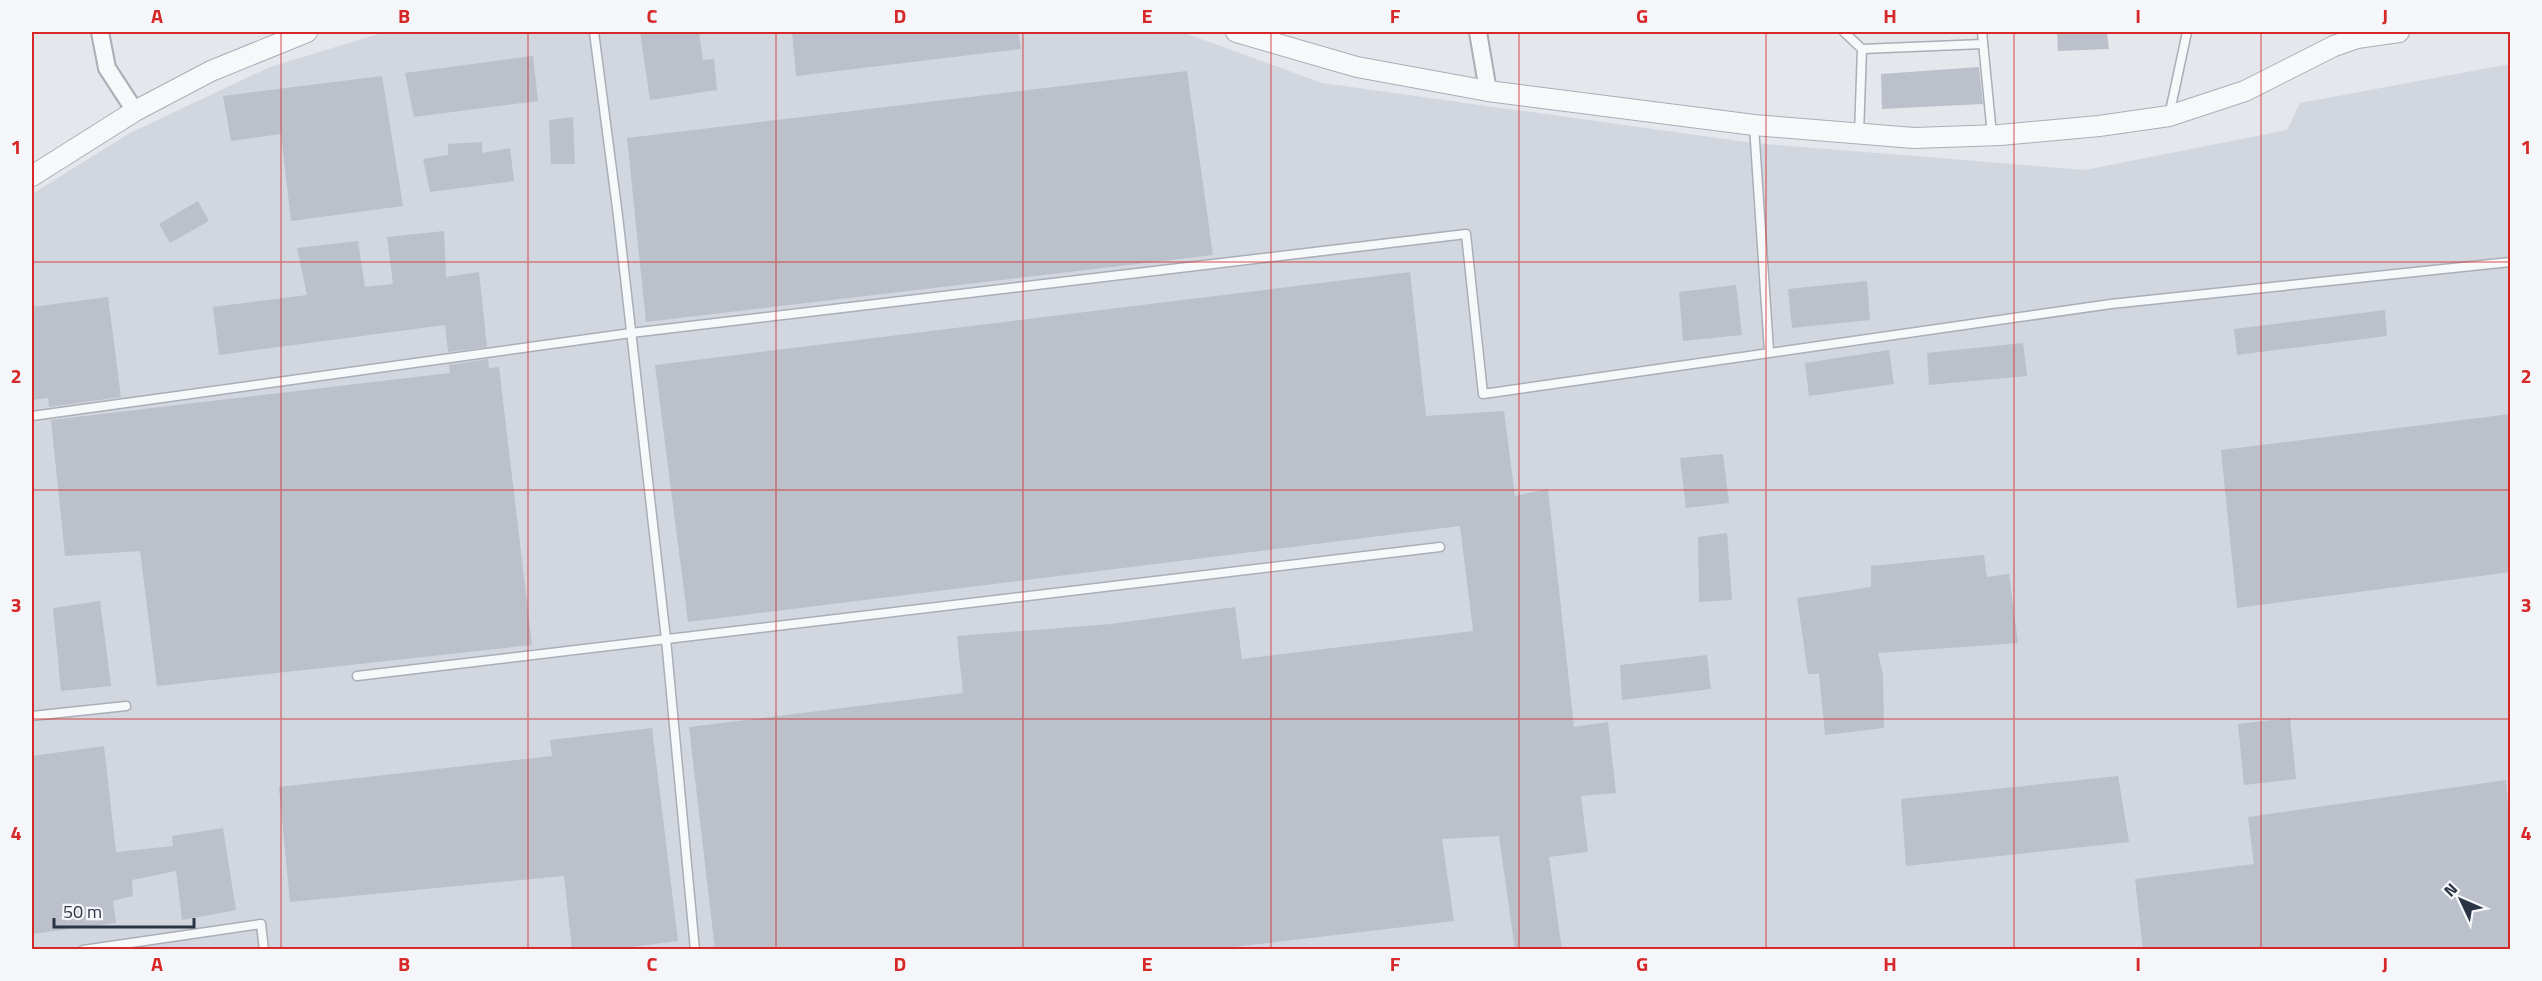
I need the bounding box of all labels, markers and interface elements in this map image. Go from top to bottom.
text: A [151,0,163,31]
text: B [398,0,410,31]
text: C [647,0,658,31]
text: D [894,0,906,31]
text: E [1141,0,1153,31]
text: F [1390,0,1401,31]
text: G [1636,0,1648,31]
text: H [1883,0,1897,31]
text: I [2135,0,2141,31]
text: J [2382,0,2388,31]
text: 1 [10,131,22,162]
text: 1 [2520,131,2532,162]
text: 2 [10,360,22,391]
text: 2 [2520,360,2532,391]
text: 3 [10,589,22,620]
text: 3 [2520,589,2532,620]
text: 4 [10,817,22,848]
text: 4 [2520,817,2532,848]
north arrow [2431,870,2491,930]
text: N [2438,877,2463,902]
scale bar [54,891,194,929]
text: 50 m [63,898,102,925]
text: A [151,948,163,979]
text: B [398,948,410,979]
text: C [647,948,658,979]
text: D [894,948,906,979]
text: E [1141,948,1153,979]
text: F [1390,948,1401,979]
text: G [1636,948,1648,979]
text: H [1883,948,1897,979]
text: I [2135,948,2141,979]
text: J [2382,948,2388,979]

